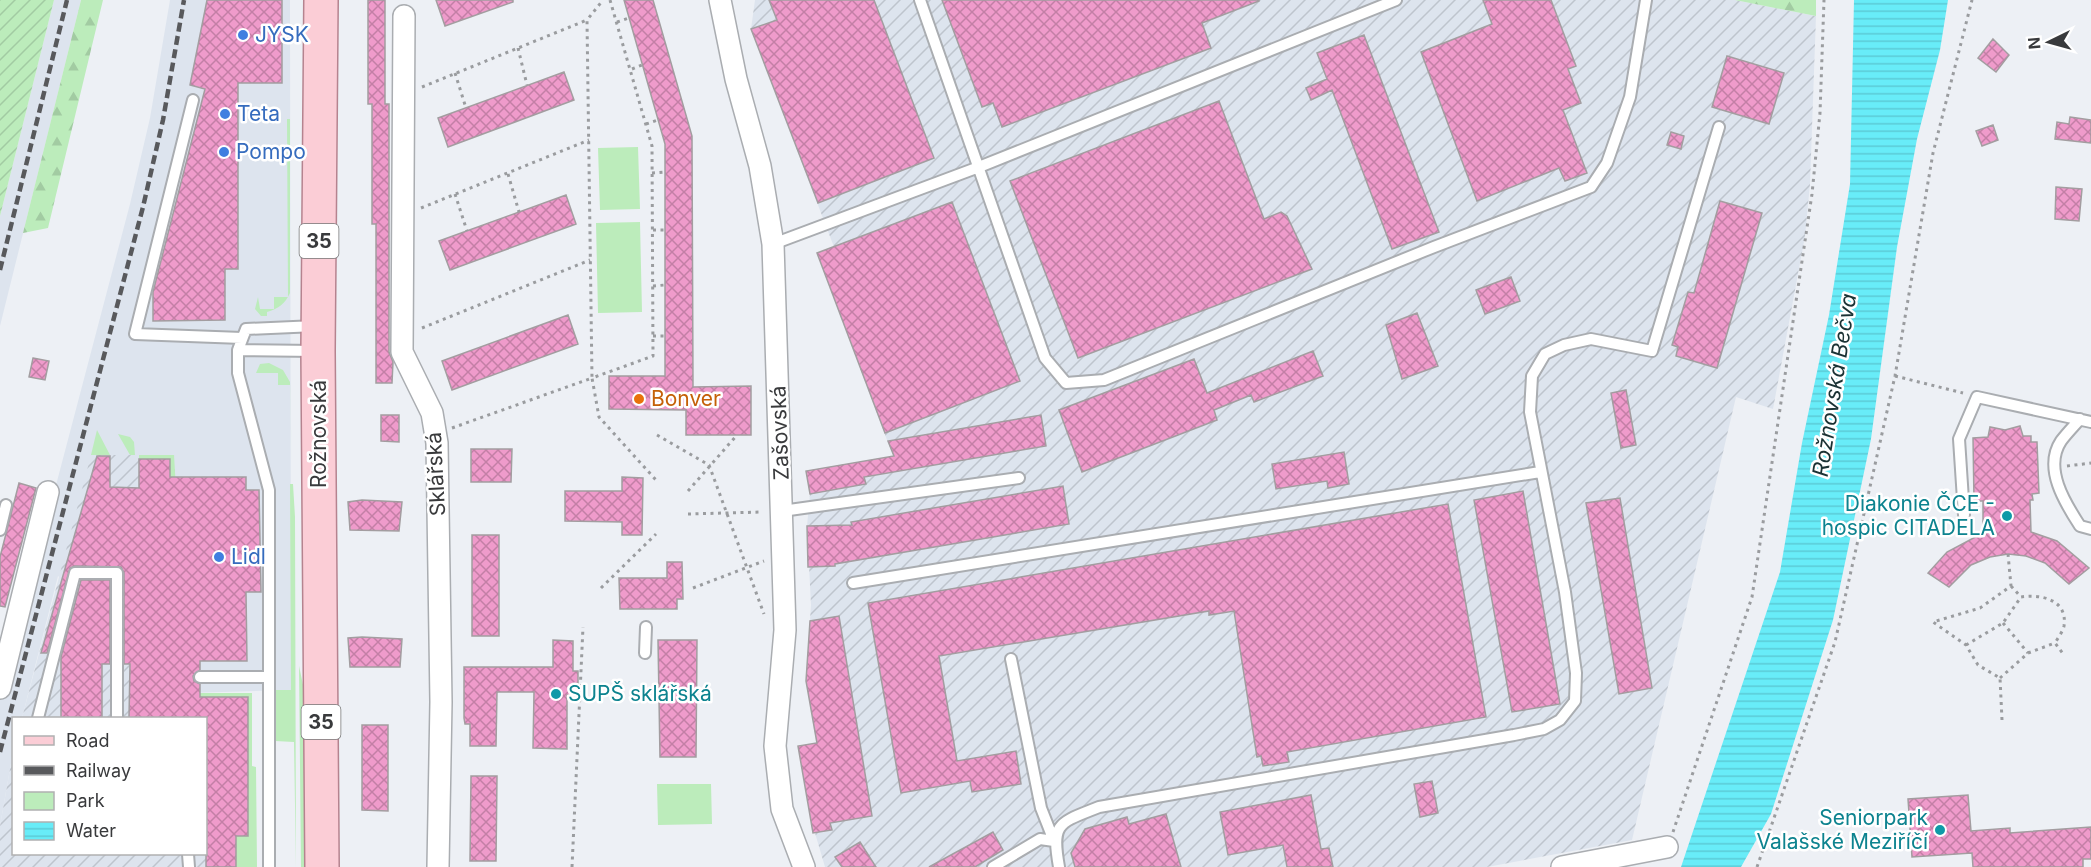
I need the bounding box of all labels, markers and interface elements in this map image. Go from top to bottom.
north arrow [2019,12,2079,72]
place label: JYSK [255,22,309,47]
marker: JYSK [236,28,250,42]
text: N [2024,36,2045,50]
place label: Teta [237,101,280,126]
marker: Teta [218,107,232,121]
place label: Pompo [236,139,306,164]
marker: Pompo [217,145,231,159]
road number: 35 [300,224,338,258]
water label: Rožnovská Bečva [1807,292,1861,478]
street label: Rožnovská [306,380,331,488]
street label: Zašovská [765,385,794,481]
place label: Bonver [651,386,721,411]
marker: Bonver [632,392,646,406]
street label: Sklářská [421,431,450,517]
place label: Diakonie ČCE - hospic CITADELA [1822,491,1995,540]
marker: Diakonie ČCE - hospic CITADELA [2000,509,2014,523]
place label: Lidl [231,544,266,569]
marker: Lidl [212,550,226,564]
place label: SUPŠ sklářská [568,681,712,706]
marker: SUPŠ sklářská [549,687,563,701]
road number: 35 [302,705,340,739]
legend [12,717,207,855]
text: Road [66,730,109,751]
text: Railway [66,760,131,781]
text: Park [66,790,105,811]
place label: Seniorpark Valašské Meziříčí [1757,805,1929,854]
text: Water [66,820,116,841]
marker: Seniorpark Valašské Meziříčí [1933,823,1947,837]

